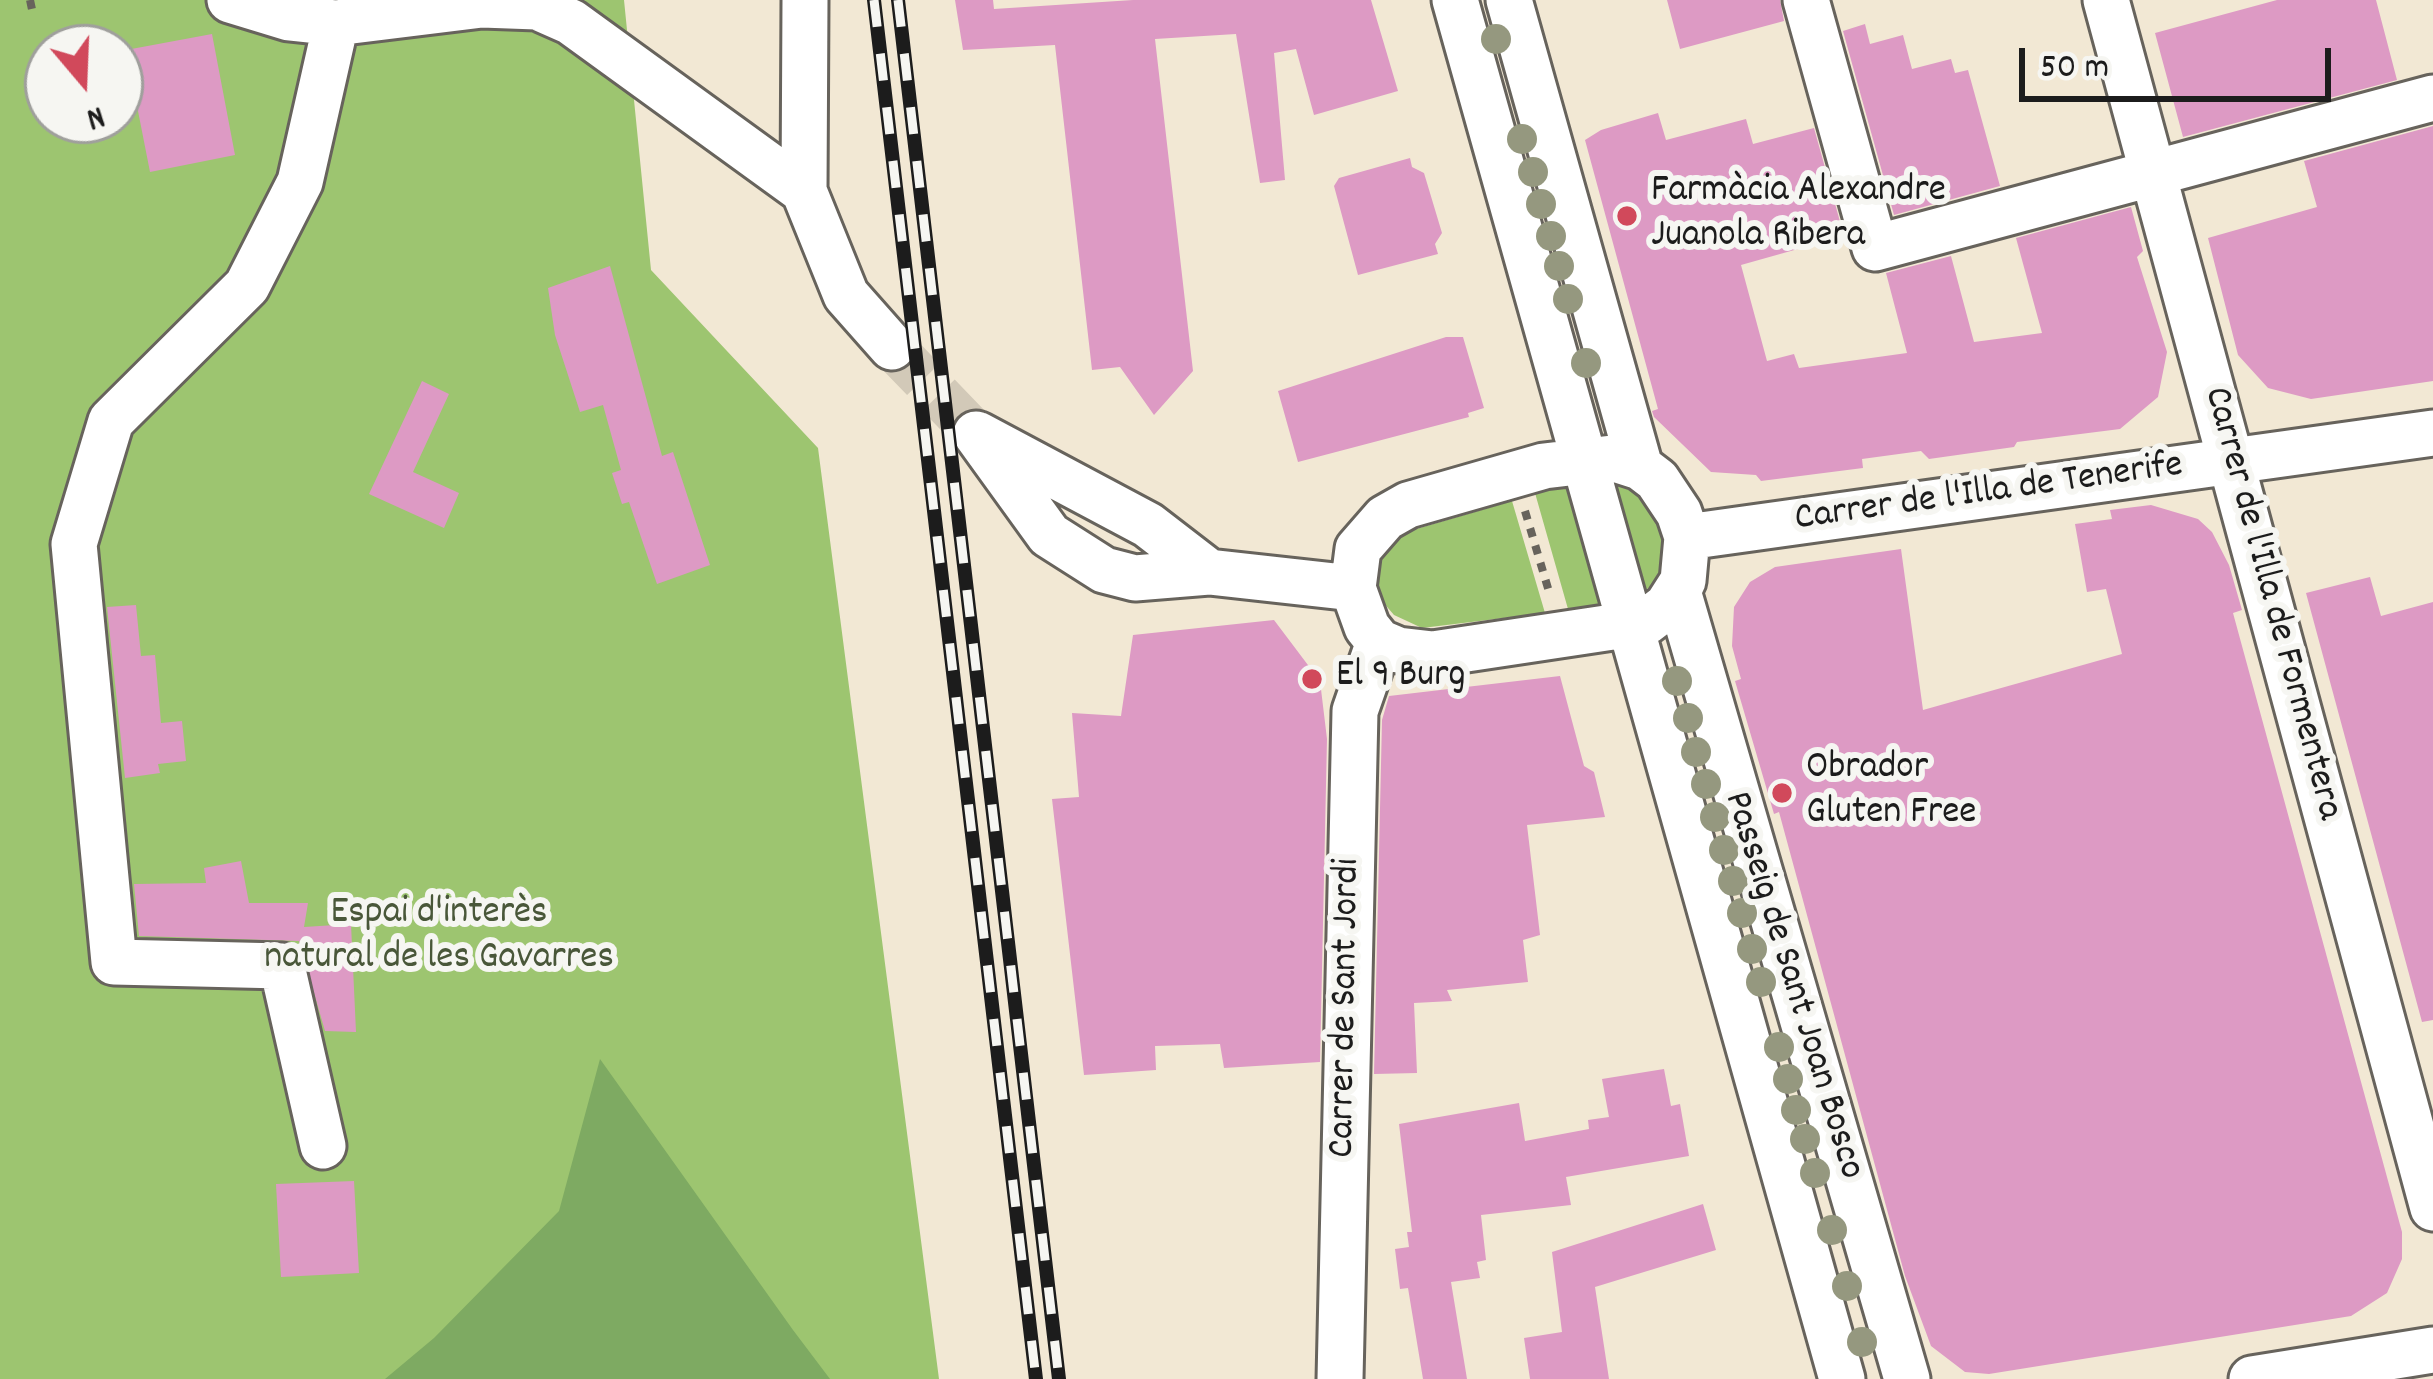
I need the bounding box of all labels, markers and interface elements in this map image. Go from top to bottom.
north arrow [24,24,144,144]
scale bar [2025,24,2337,98]
text: 50 m [2040,43,2109,95]
text: N [80,91,110,141]
place label: Farmàcia Alexandre Juanola Ribera [1651,171,1946,262]
marker: Farmàcia Alexandre Juanola Ribera [1614,203,1640,229]
street label: Carrer de l'Illa de Formentera [2190,382,2350,826]
street label: Carrer de l'Illa de Tenerife [1792,445,2186,545]
place label: El 9 Burg [1336,656,1466,702]
marker: El 9 Burg [1299,666,1325,692]
place label: Obrador Gluten Free [1806,748,1976,839]
marker: Obrador Gluten Free [1769,780,1795,806]
street label: Passeig de Sant Joan Bosco [1710,787,1872,1185]
street label: Carrer de Sant Jordi [1322,858,1374,1158]
park label: Espai d'interès natural de les Gavarres [264,893,614,984]

